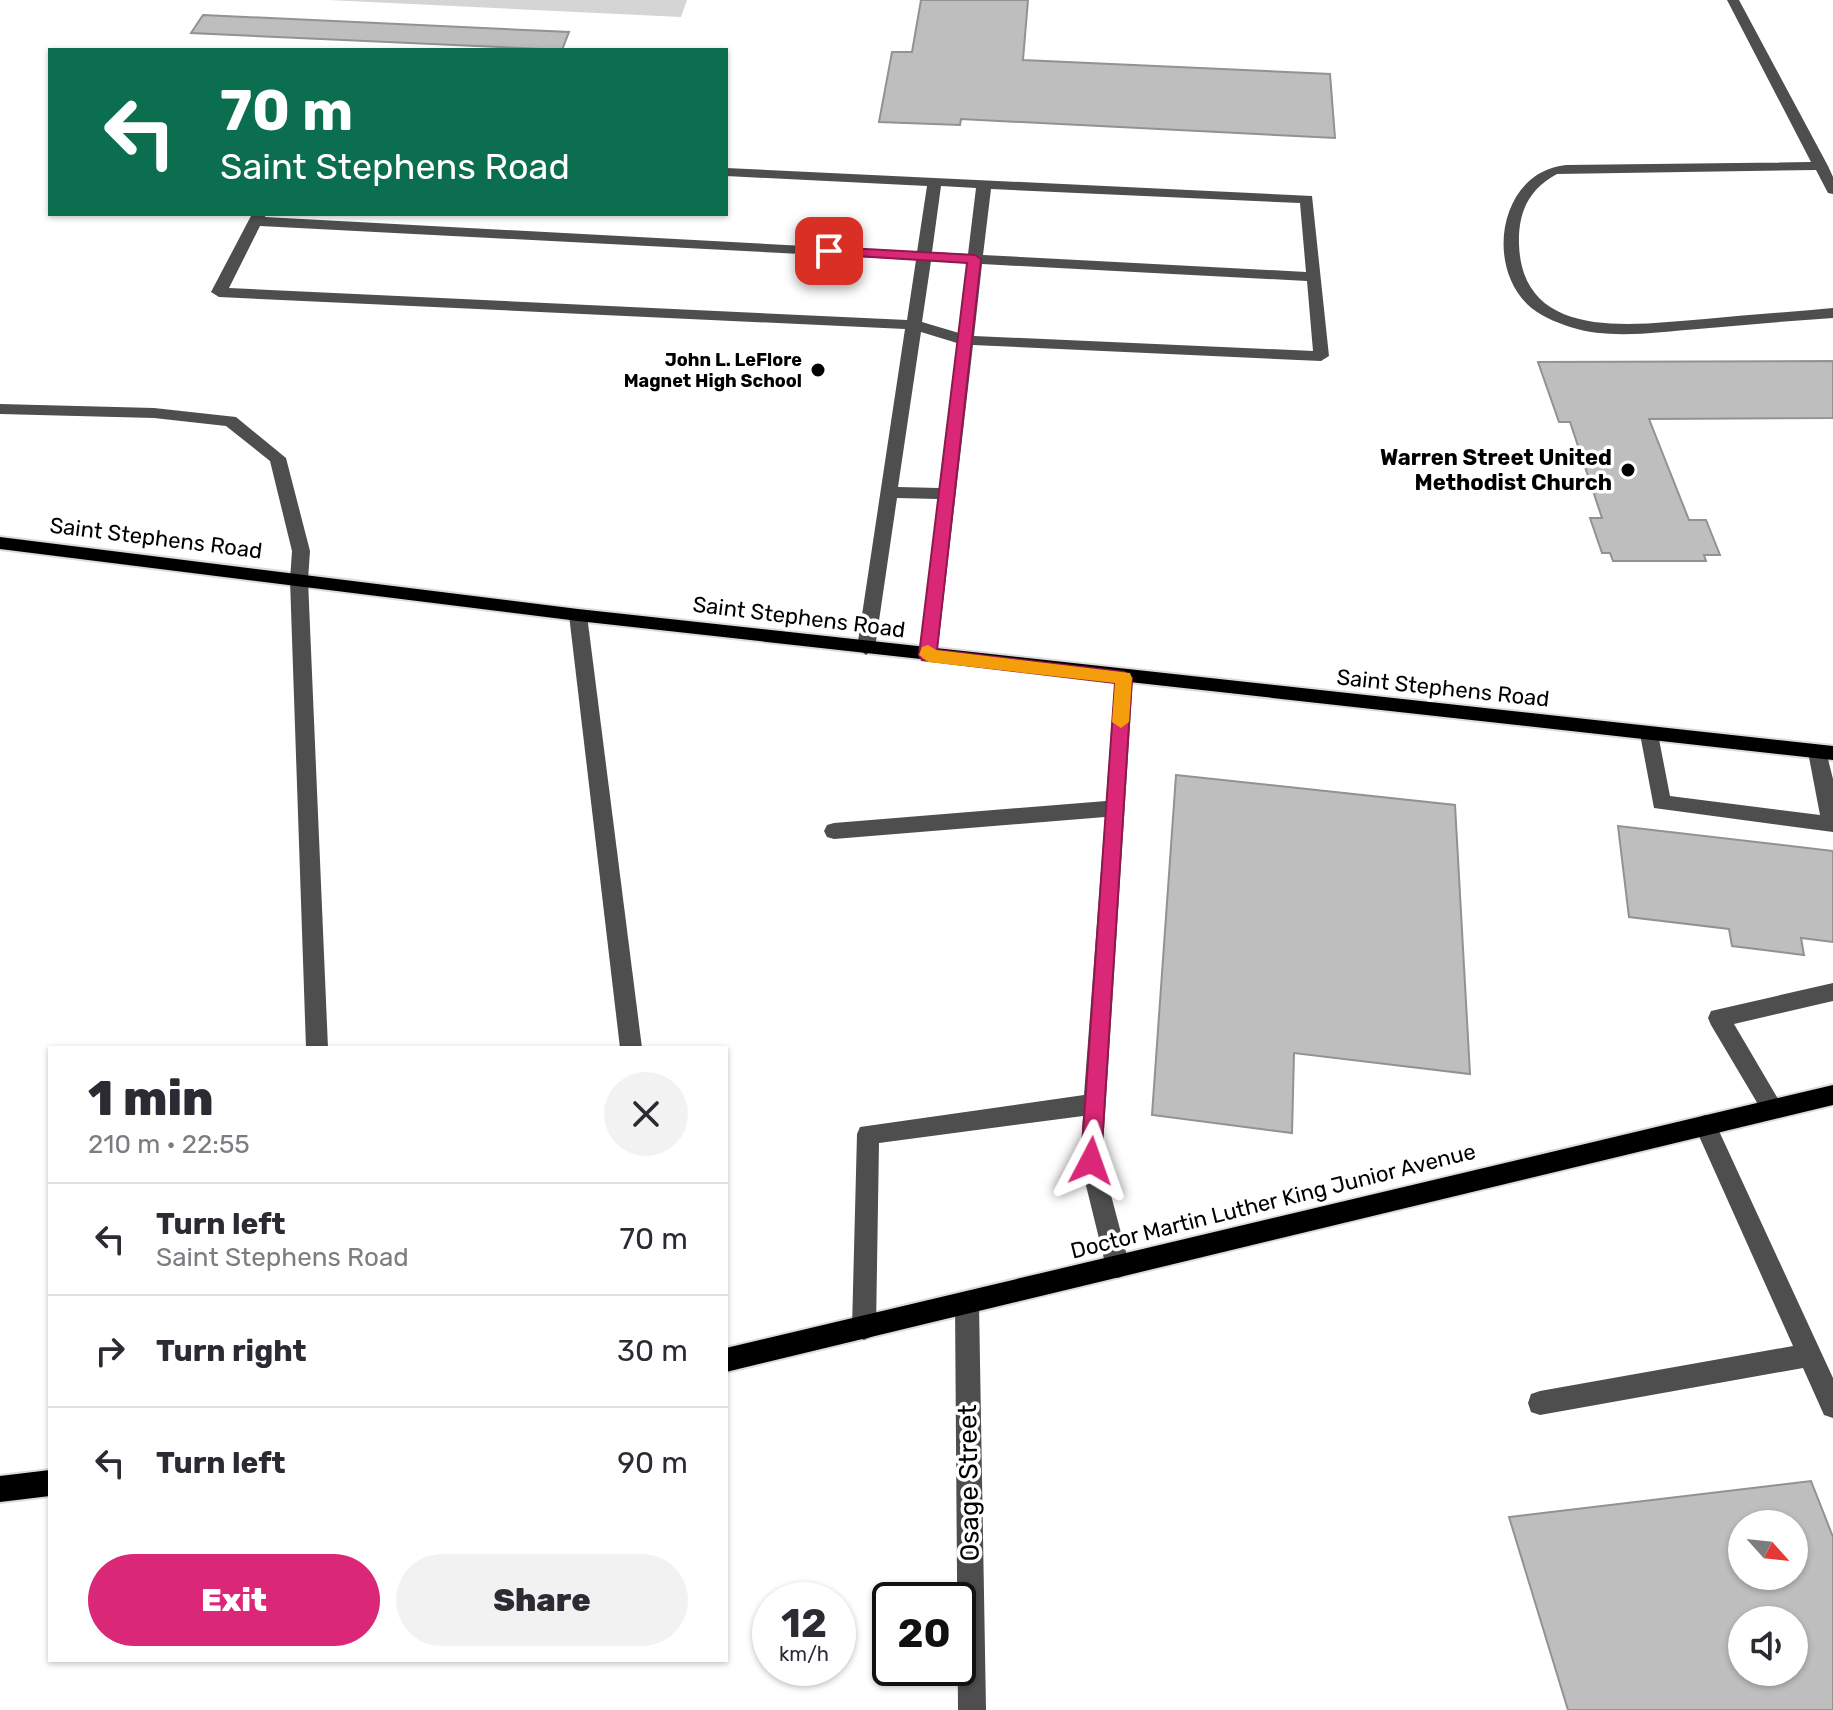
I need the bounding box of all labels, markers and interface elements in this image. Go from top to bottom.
text: 70 m [220,78,353,144]
icon: left [88,80,192,184]
text: Saint Stephens Road [220,145,570,188]
pin [795,217,863,285]
icon: arrive [807,229,851,273]
place label: John L. LeFlore Magnet High School [624,349,802,392]
marker: John L. LeFlore Magnet High School [809,361,827,379]
place label: Warren Street United Methodist Church [1380,444,1612,496]
marker: Warren Street United Methodist Church [1619,461,1637,479]
street label: Saint Stephens Road [48,512,264,564]
street label: Saint Stephens Road [691,591,907,643]
street label: Saint Stephens Road [1335,663,1551,713]
text: 1 min [88,1070,214,1127]
button: close [604,1072,688,1156]
position arrow [1049,1119,1133,1203]
text: 210 m · 22:55 [88,1129,250,1160]
street label: Doctor Martin Luther King Junior Avenue [1068,1138,1478,1264]
text: Turn left [156,1206,286,1242]
icon: left [88,1217,132,1261]
text: 70 m [620,1221,688,1257]
text: Saint Stephens Road [156,1242,409,1273]
icon: right [88,1329,132,1373]
text: Turn right [156,1333,307,1369]
text: 30 m [617,1333,688,1369]
street label: Osage Street [952,1404,986,1562]
icon: left [88,1441,132,1485]
text: Turn left [156,1445,286,1481]
text: 90 m [617,1445,688,1481]
north arrow [1728,1510,1808,1590]
map controls [1728,1510,1808,1686]
button: Exit [88,1554,380,1646]
button: Share [396,1554,688,1646]
speed limit sign: 20 [872,1582,976,1686]
text: 12 [781,1600,827,1647]
button: sound [1728,1606,1808,1686]
text: km/h [779,1642,829,1666]

